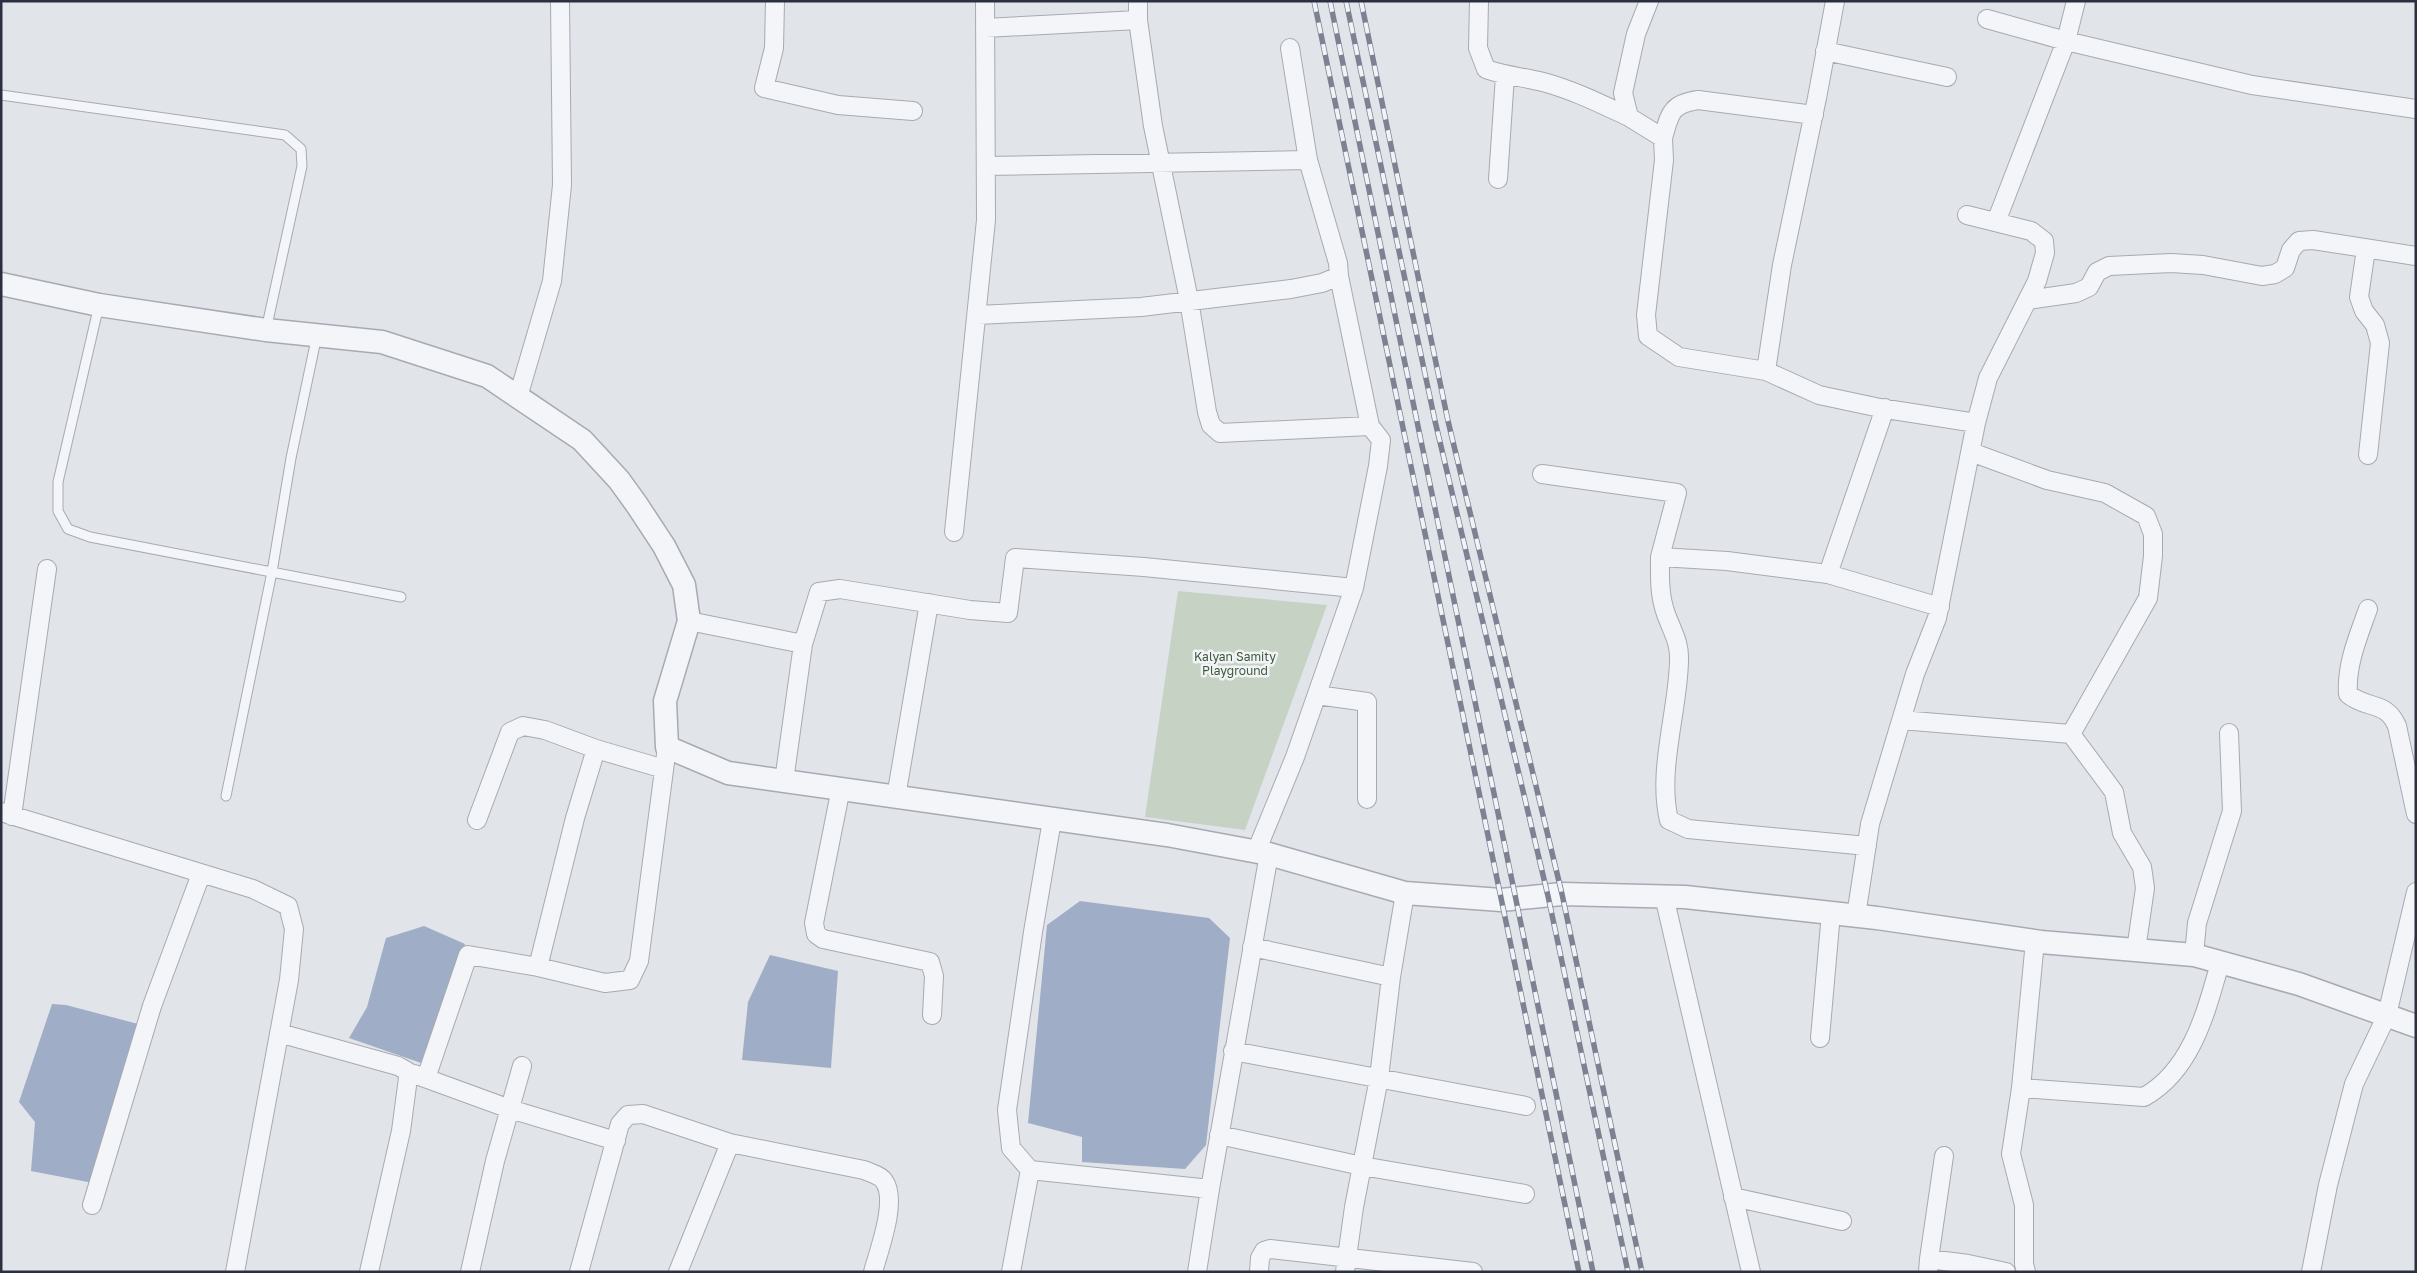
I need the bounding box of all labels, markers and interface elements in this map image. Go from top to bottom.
park label: Kalyan Samity Playground [1194,649,1276,678]

